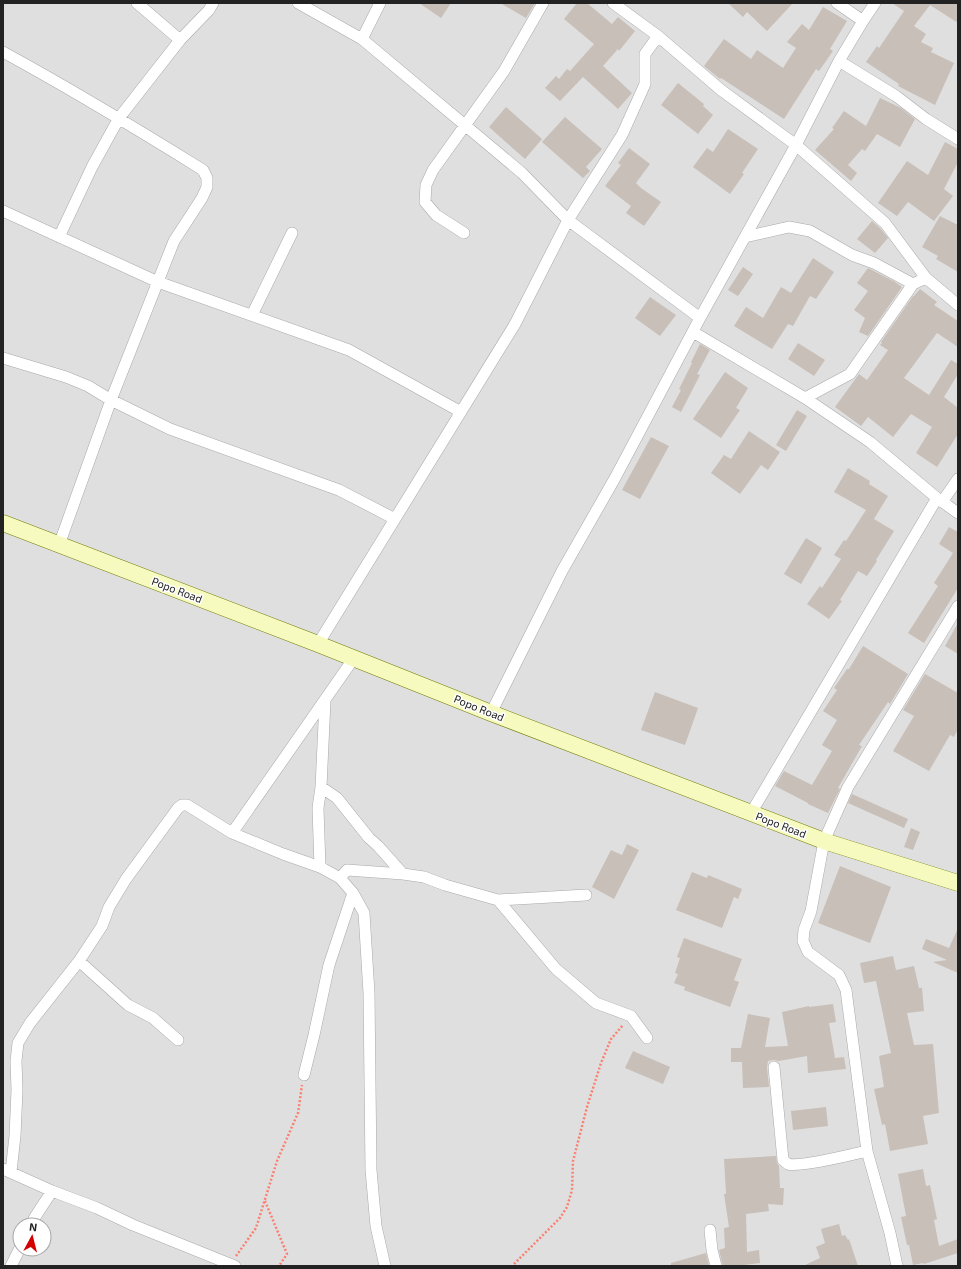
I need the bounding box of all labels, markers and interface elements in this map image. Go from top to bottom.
street label: Popo Road [150,574,204,605]
street label: Popo Road [452,692,506,724]
street label: Popo Road [754,809,808,840]
north arrow [12,1217,52,1257]
text: N [29,1220,38,1234]

